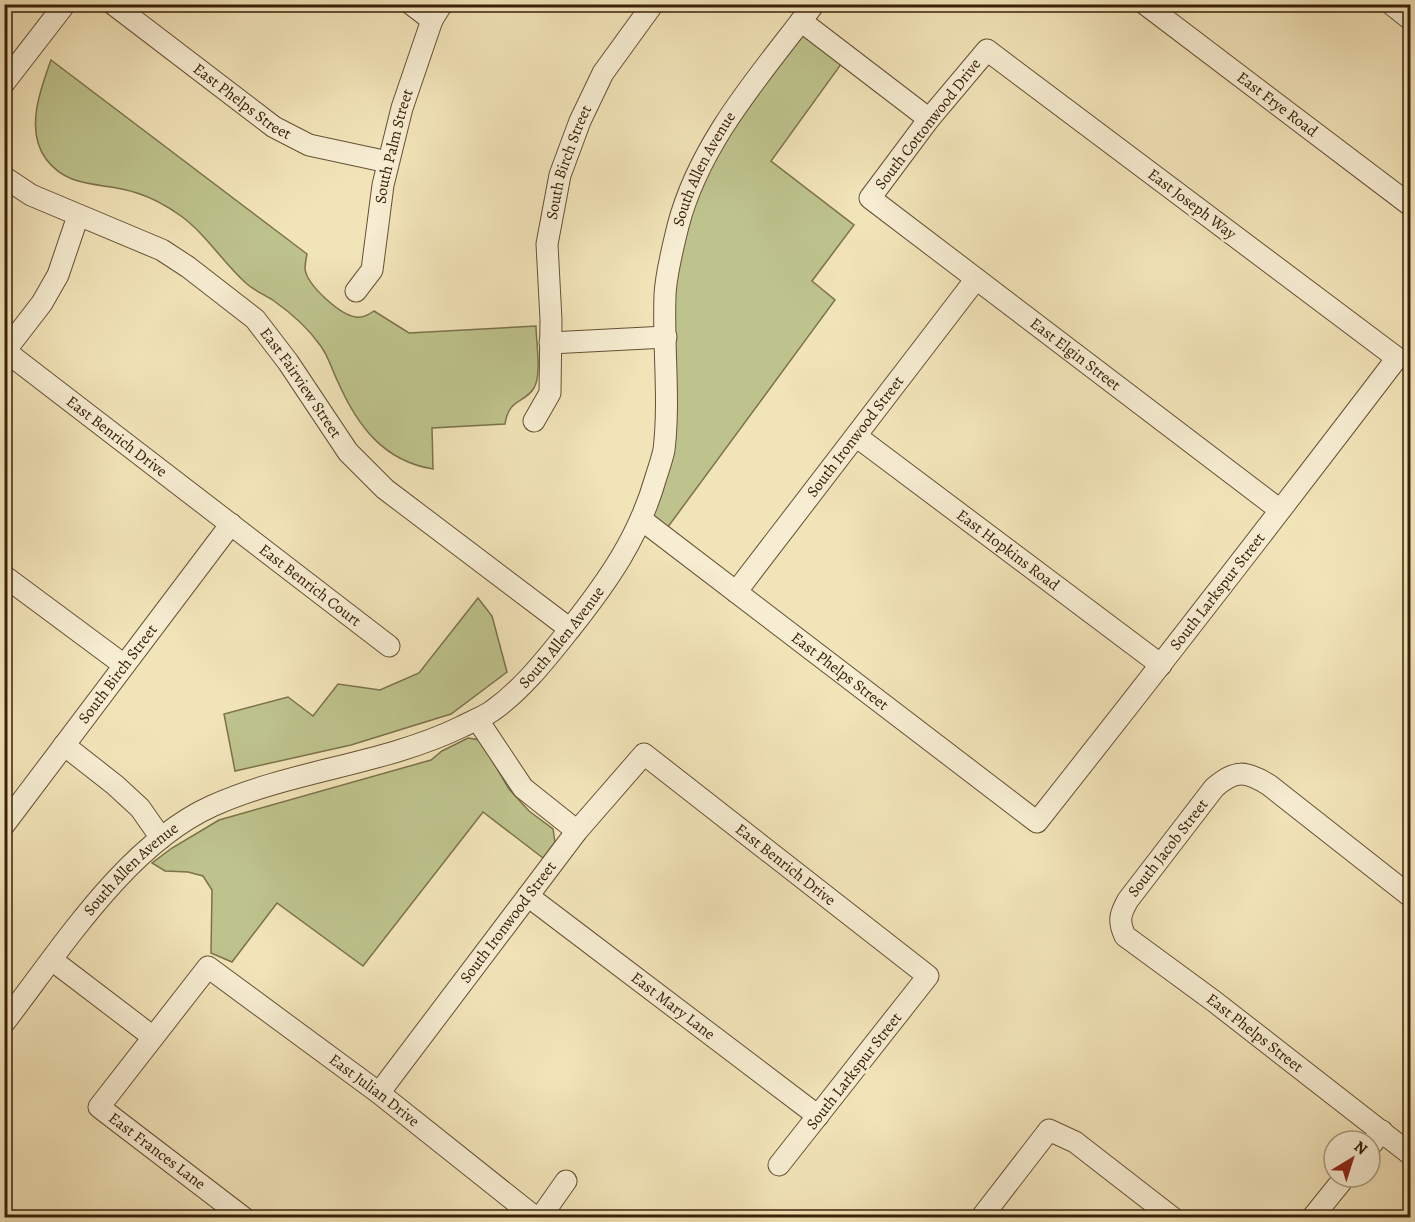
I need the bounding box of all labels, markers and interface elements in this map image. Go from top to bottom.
street label: South Cottonwood Drive [870,54,986,194]
street label: East Phelps Street [188,58,295,145]
street label: East Frye Road [1232,66,1323,142]
street label: South Palm Street [370,86,419,205]
street label: South Birch Street [541,101,597,222]
street label: South Allen Avenue [667,107,741,229]
street label: East Joseph Way [1143,163,1242,245]
street label: East Elgin Street [1025,313,1125,396]
street label: East Fairview Street [255,323,347,442]
street label: South Ironwood Street [802,371,909,502]
street label: East Benrich Drive [62,391,172,482]
street label: East Hopkins Road [952,504,1064,596]
street label: South Larkspur Street [1165,528,1270,655]
street label: East Benrich Court [254,539,366,632]
street label: South Allen Avenue [514,582,610,693]
street label: South Birch Street [73,620,163,728]
street label: East Phelps Street [787,627,893,716]
street label: South Jacob Street [1123,794,1213,902]
street label: South Allen Avenue [78,817,183,921]
street label: East Benrich Drive [731,818,840,911]
street label: South Ironwood Street [455,857,561,988]
street label: East Mary Lane [626,967,720,1045]
street label: East Phelps Street [1202,988,1308,1078]
street label: South Larkspur Street [801,1008,907,1134]
street label: East Julian Drive [324,1049,424,1132]
street label: East Frances Lane [104,1107,210,1195]
north arrow [1322,1129,1382,1189]
text: N [1349,1136,1372,1160]

